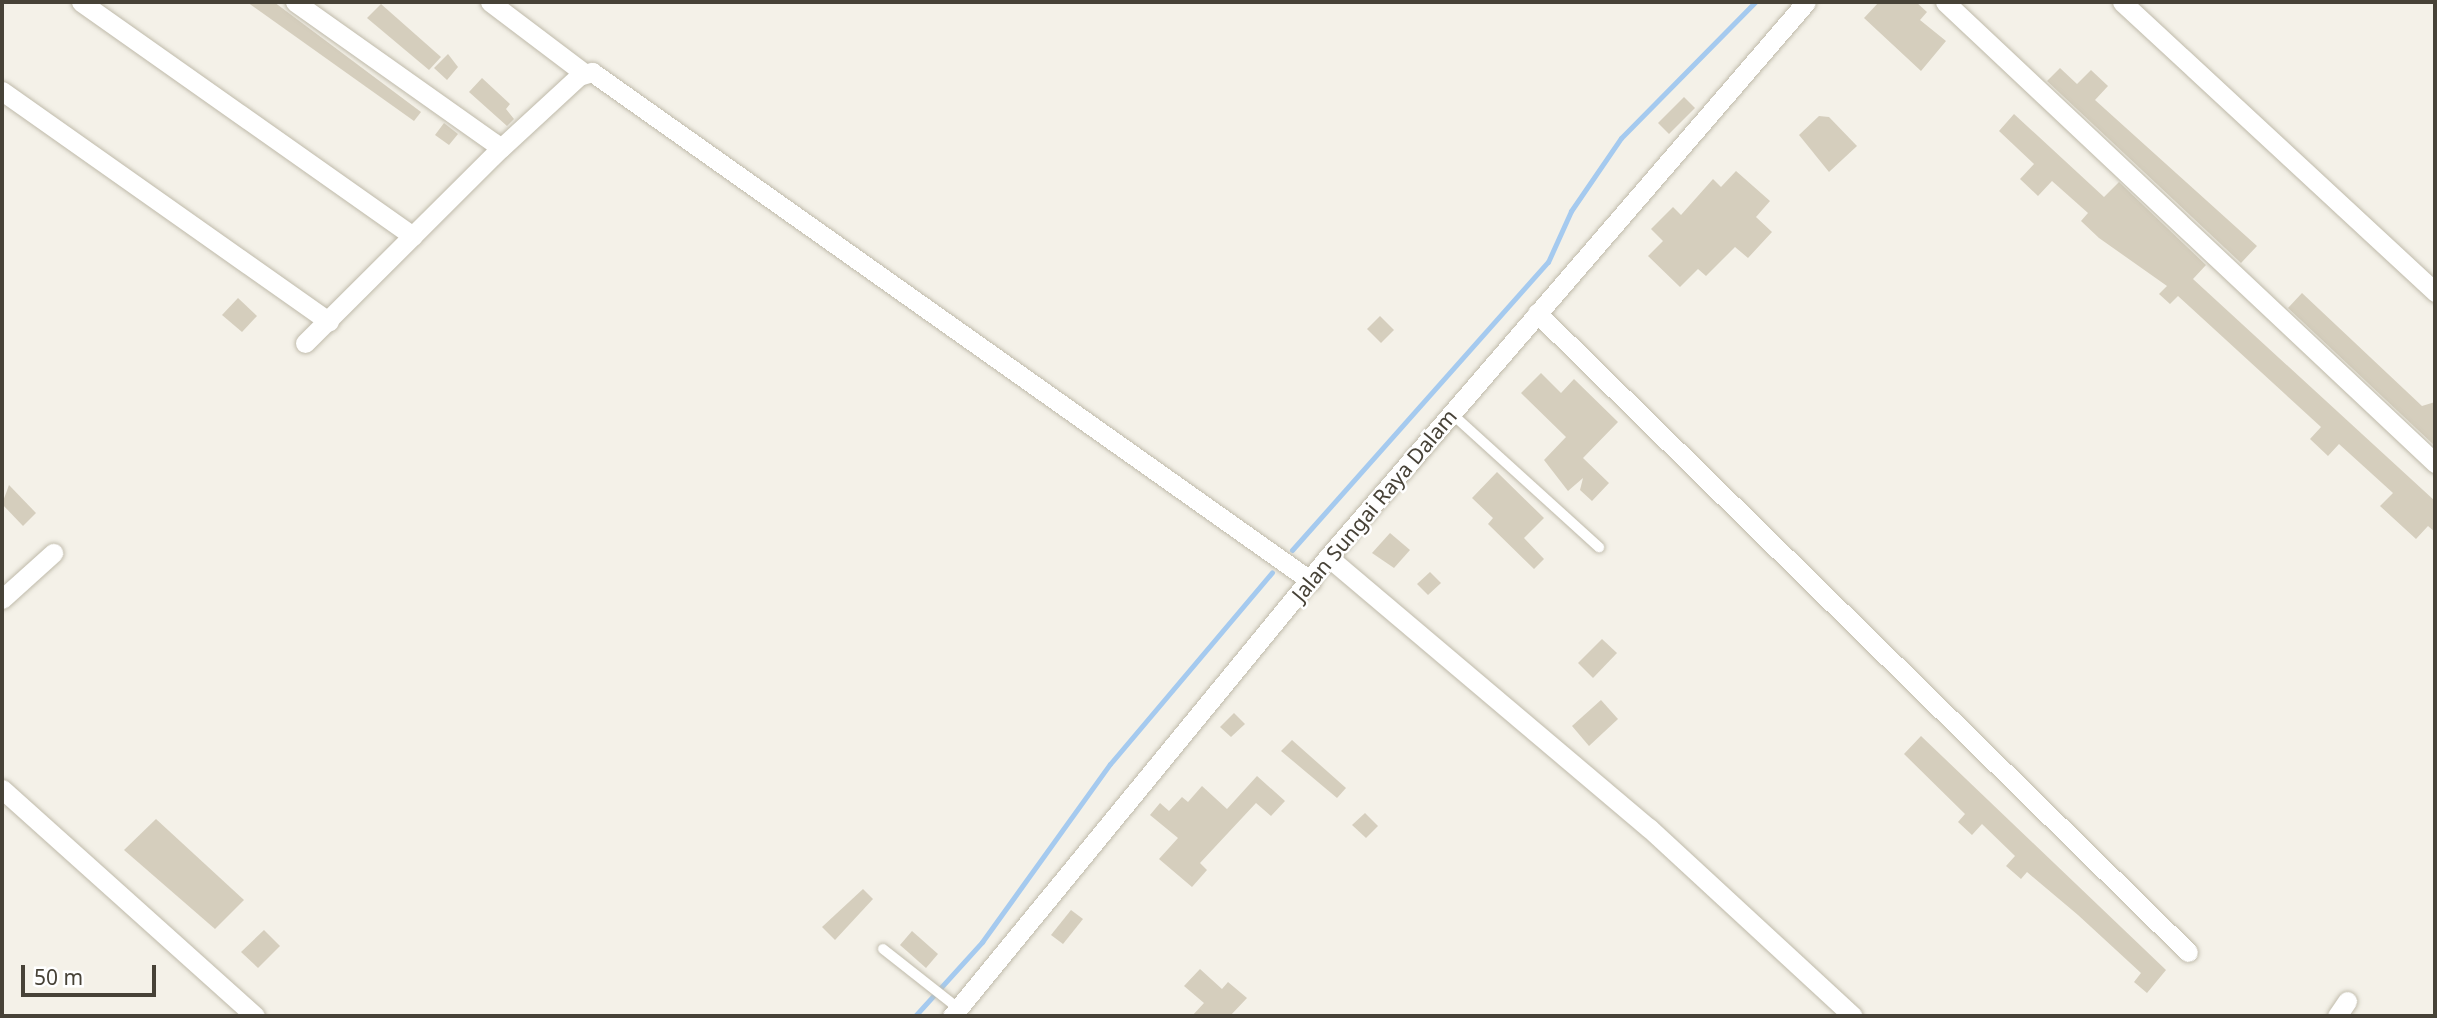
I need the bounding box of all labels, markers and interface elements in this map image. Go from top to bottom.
street label: Jalan Sungai Raya Dalam [1286,404,1462,606]
scale bar [24,951,159,995]
text: 50 m [34,963,83,991]

